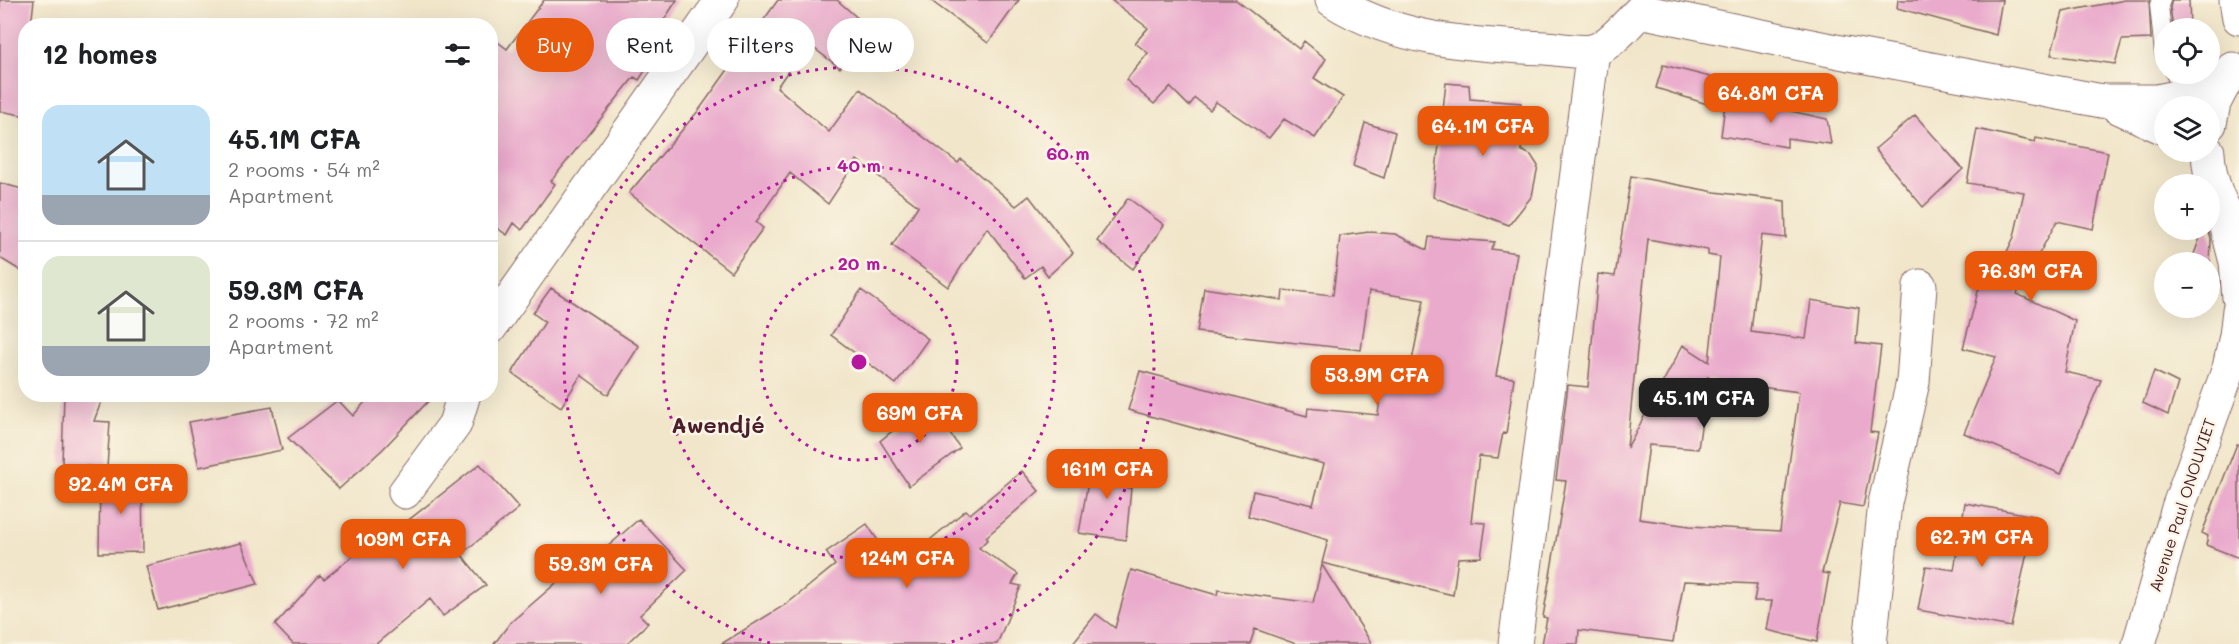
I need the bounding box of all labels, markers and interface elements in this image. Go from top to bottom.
chip: Buy [516,18,594,72]
chip: Rent [606,18,695,72]
chip: Filters [707,18,815,72]
chip: New [827,18,914,72]
map controls [2154,18,2220,318]
button: locate [2154,18,2220,84]
text: 12 homes [42,37,158,71]
icon: filters [441,38,474,71]
pin: 64.8M CFA [1702,73,1840,124]
text: 64.8M CFA [1718,79,1824,105]
button: layers [2154,96,2220,162]
pin: 64.1M CFA [1414,106,1552,157]
text: 64.1M CFA [1432,112,1534,138]
text: 45.1M CFA [228,122,361,156]
icon: home [90,129,162,201]
text: 60 m [1046,141,1090,165]
text: 40 m [837,153,881,177]
text: 2 rooms · 54 m² [228,156,380,182]
button: + [2154,174,2220,240]
text: Apartment [228,182,334,208]
text: 20 m [838,251,880,275]
pin: 76.3M CFA [1962,251,2100,302]
button: − [2154,252,2220,318]
text: 76.3M CFA [1979,257,2083,283]
text: 59.3M CFA [228,273,364,307]
icon: home [90,280,162,352]
text: 2 rooms · 72 m² [228,307,379,333]
text: Apartment [228,333,334,359]
centre of rings [849,352,869,372]
pin: 53.9M CFA [1308,355,1446,406]
text: 53.9M CFA [1325,361,1429,387]
pin: 45.1M CFA [1635,378,1773,429]
text: 45.1M CFA [1653,384,1755,410]
pin: 69M CFA [865,393,975,444]
text: 69M CFA [876,399,964,425]
district label: Awendjé [671,410,765,439]
street label: Avenue Paul ONOUVIET [2144,415,2220,594]
pin: 161M CFA [1045,449,1169,500]
text: 161M CFA [1061,455,1153,481]
pin: 92.4M CFA [52,464,190,515]
text: 92.4M CFA [68,470,174,496]
pin: 62.7M CFA [1913,517,2051,568]
pin: 109M CFA [341,519,465,570]
text: 62.7M CFA [1930,523,2034,549]
text: 109M CFA [355,525,451,551]
pin: 124M CFA [845,538,969,589]
pin: 59.3M CFA [532,544,670,595]
text: 124M CFA [859,544,955,570]
text: 59.3M CFA [549,550,653,576]

